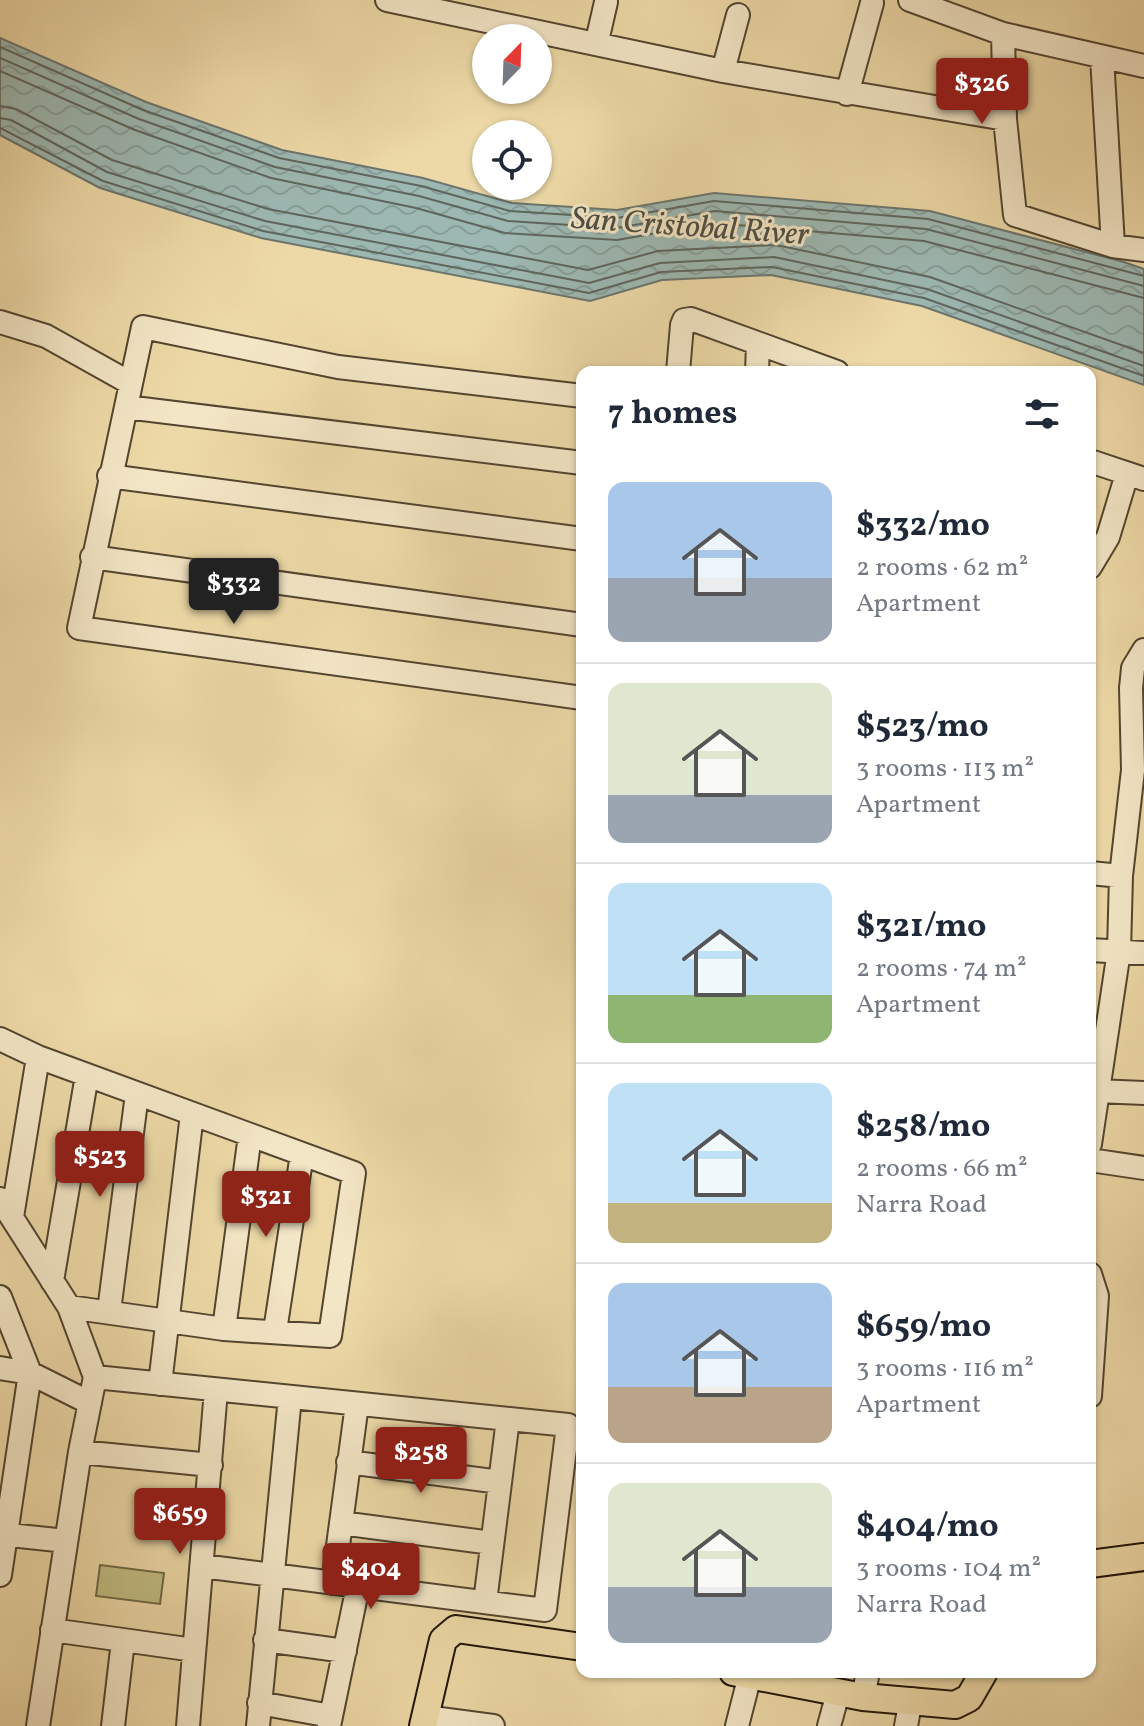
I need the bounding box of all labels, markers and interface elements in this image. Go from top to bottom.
north arrow [472,24,552,104]
map controls [472,24,552,200]
pin: $326 [935,58,1029,126]
text: $326 [954,66,1010,102]
button: locate [472,120,552,200]
water label: San Cristobal River [570,198,811,258]
text: 7 homes [608,391,737,438]
icon: filters [1020,392,1064,436]
text: $332/mo [856,503,990,550]
icon: home [672,514,768,610]
text: 2 rooms · 62 m² [856,550,1028,586]
pin: $332 [187,558,281,626]
text: $332 [207,566,261,602]
text: Apartment [856,586,981,622]
text: $523/mo [856,704,989,751]
icon: home [672,715,768,811]
text: 3 rooms · 113 m² [856,751,1034,787]
text: Apartment [856,787,981,823]
text: $321/mo [856,904,986,951]
icon: home [672,915,768,1011]
text: 2 rooms · 74 m² [856,951,1027,987]
text: Apartment [856,987,981,1023]
text: $258/mo [856,1104,990,1151]
icon: home [672,1115,768,1211]
pin: $523 [53,1131,147,1199]
text: $523 [73,1139,127,1175]
text: 2 rooms · 66 m² [856,1151,1028,1187]
pin: $321 [219,1171,313,1239]
text: $321 [240,1179,292,1215]
text: Narra Road [856,1187,987,1223]
text: $659/mo [856,1304,991,1351]
icon: home [672,1315,768,1411]
text: 3 rooms · 116 m² [856,1351,1034,1387]
text: Apartment [856,1387,981,1423]
pin: $258 [374,1427,468,1495]
text: $258 [394,1435,448,1471]
pin: $659 [133,1488,227,1556]
text: $659 [152,1496,208,1532]
text: $404/mo [856,1504,999,1551]
icon: home [672,1515,768,1611]
pin: $404 [324,1543,418,1611]
text: $404 [340,1551,402,1587]
text: 3 rooms · 104 m² [856,1551,1041,1587]
text: Narra Road [856,1587,987,1623]

